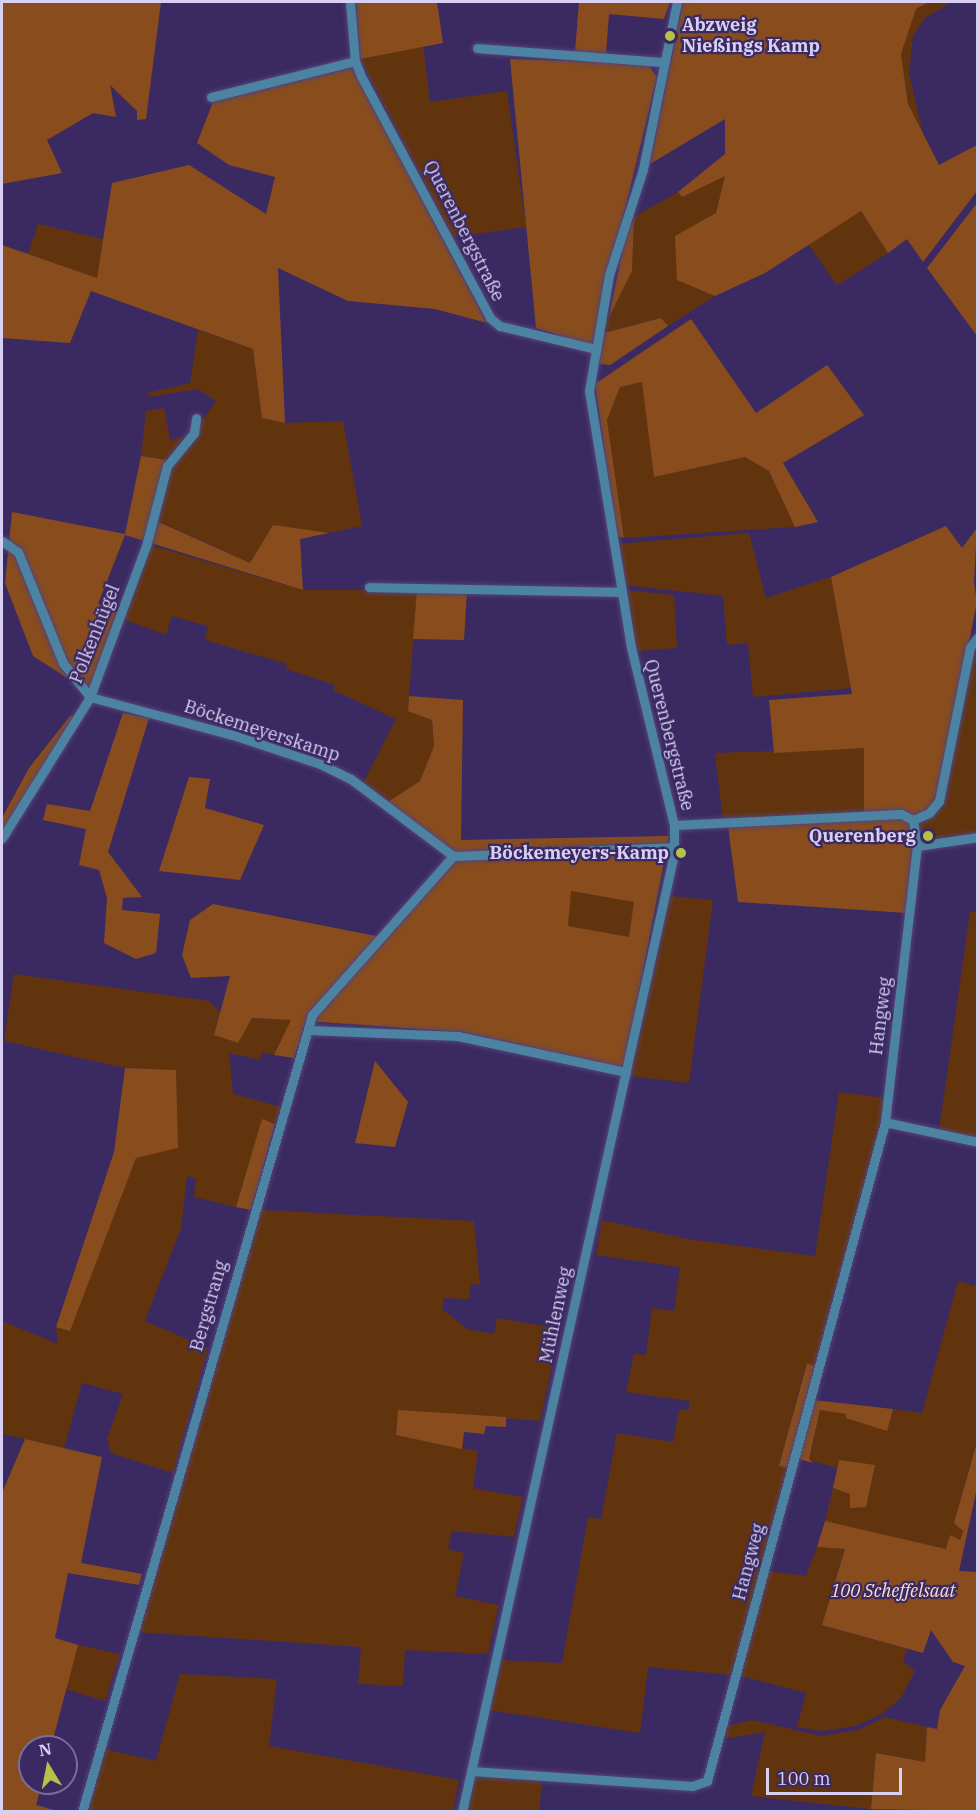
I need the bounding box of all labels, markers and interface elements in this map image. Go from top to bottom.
place label: Abzweig Nießings Kamp [682,15,820,57]
marker: Abzweig Nießings Kamp [663,29,677,43]
street label: Querenbergstraße [419,157,509,305]
street label: Polkenhügel [65,581,125,687]
street label: Querenbergstraße [640,657,698,813]
street label: Böckemeyerskamp [181,696,343,766]
place label: Querenberg [809,825,916,847]
marker: Querenberg [921,829,935,843]
place label: Böckemeyers-Kamp [490,842,669,864]
marker: Böckemeyers-Kamp [674,846,688,860]
street label: Hangweg [865,976,897,1056]
street label: Bergstrang [186,1258,232,1354]
street label: Mühlenweg [535,1265,577,1365]
street label: Hangweg [728,1521,770,1603]
park label: 100 Scheffelsaat [830,1580,956,1602]
north arrow [18,1735,78,1795]
text: N [37,1738,53,1760]
scale bar [769,1756,906,1794]
text: 100 m [777,1767,831,1790]

